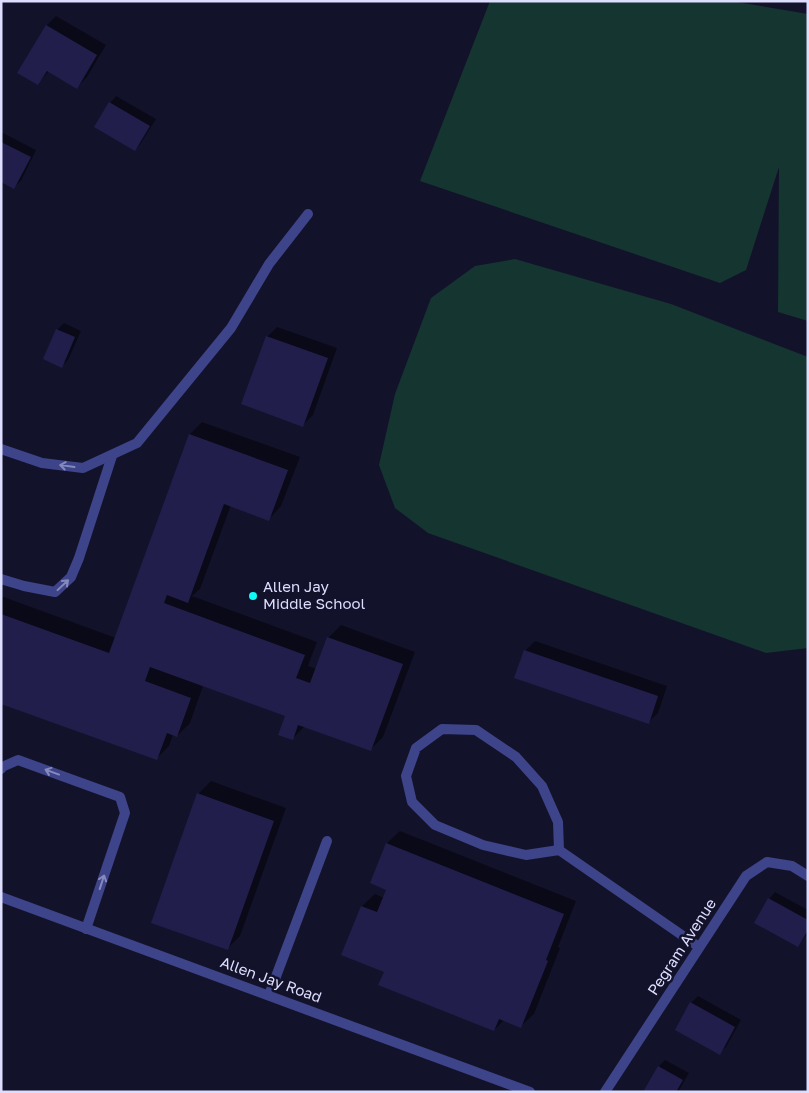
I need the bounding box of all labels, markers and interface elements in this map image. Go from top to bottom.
one-way arrow [59,461,75,471]
place label: Allen Jay Middle School [263,577,365,612]
one-way arrow [57,579,70,590]
marker: Allen Jay Middle School [247,590,259,602]
one-way arrow [45,767,60,776]
one-way arrow [98,875,107,891]
street label: Pegram Avenue [643,894,719,998]
street label: Allen Jay Road [218,952,324,1006]

